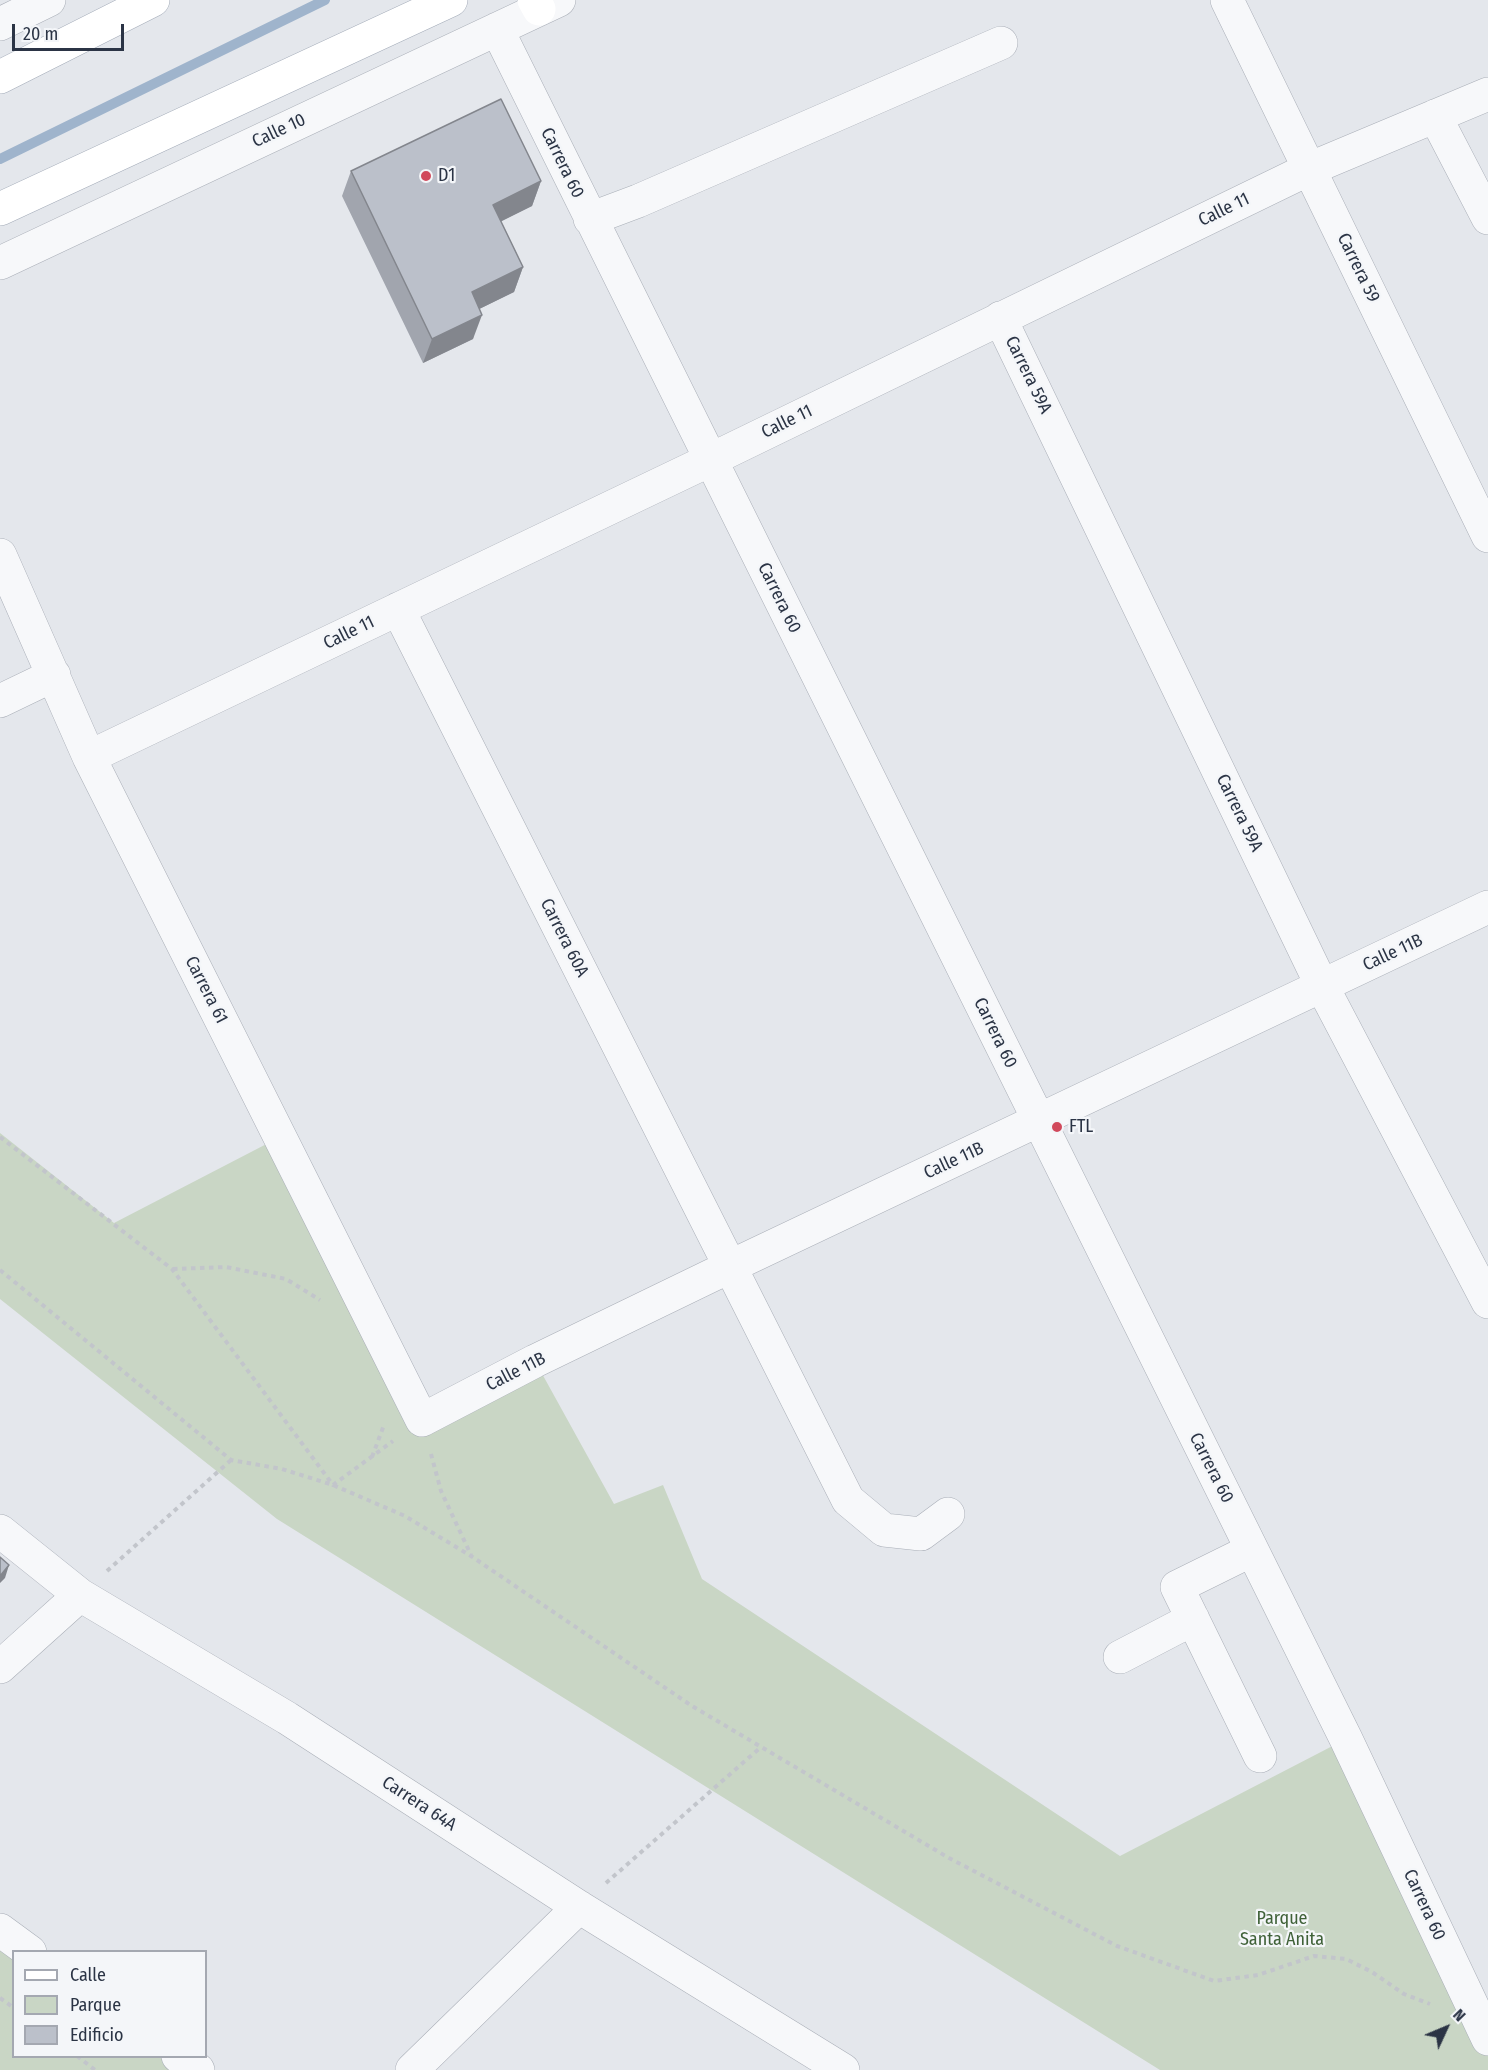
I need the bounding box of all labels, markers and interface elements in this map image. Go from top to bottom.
scale bar [15,12,128,50]
text: 20 m [23,23,58,45]
street label: Calle 10 [249,109,309,153]
street label: Carrera 60 [536,124,588,202]
place label: D1 [438,165,455,187]
marker: D1 [419,169,433,183]
street label: Calle 11 [1195,188,1253,232]
street label: Carrera 59 [1332,230,1384,306]
street label: Carrera 59A [1000,333,1056,417]
street label: Calle 11 [758,400,816,444]
street label: Carrera 60 [753,559,805,637]
street label: Calle 11 [320,611,378,655]
street label: Carrera 59A [1211,771,1267,855]
street label: Carrera 60A [535,895,593,981]
street label: Calle 11B [1360,930,1426,976]
street label: Carrera 61 [180,953,232,1027]
street label: Carrera 60 [969,994,1021,1072]
place label: FTL [1069,1116,1093,1138]
marker: FTL [1050,1120,1064,1134]
street label: Calle 11B [921,1138,987,1184]
street label: Calle 11B [483,1348,549,1396]
street label: Carrera 60 [1184,1429,1238,1507]
street label: Carrera 64A [378,1772,460,1836]
street label: Carrera 60 [1398,1866,1450,1944]
park label: Parque Santa Anita [1240,1908,1324,1950]
legend [12,1950,207,2058]
text: Calle [70,1964,106,1986]
text: Parque [70,1994,121,2016]
north arrow [1416,1998,1476,2058]
text: N [1449,2005,1469,2025]
text: Edificio [70,2024,123,2046]

